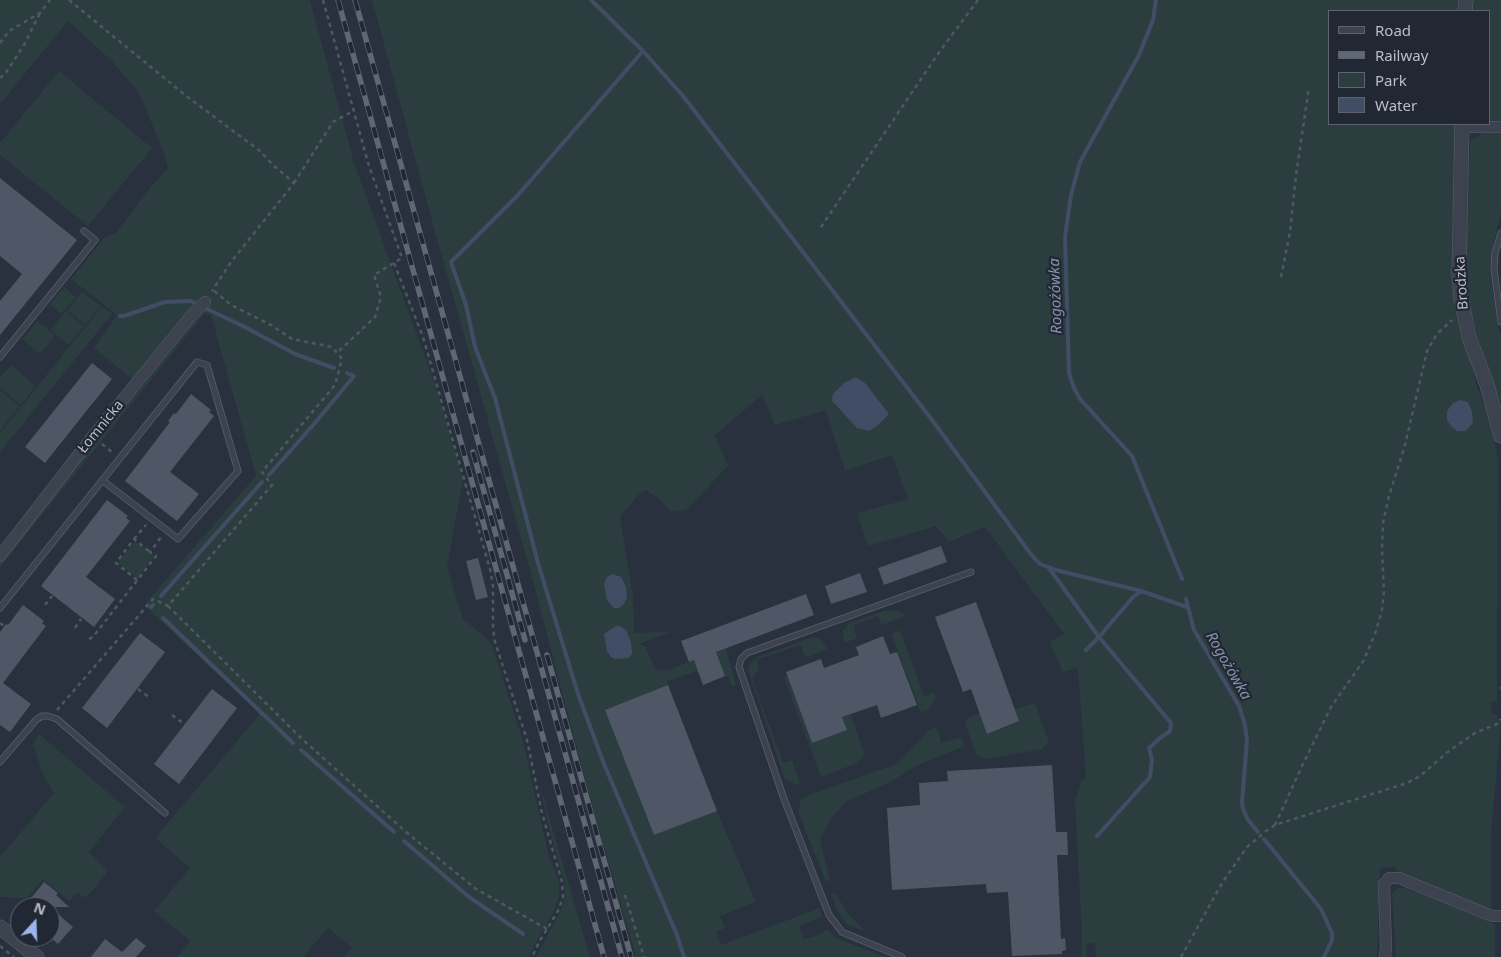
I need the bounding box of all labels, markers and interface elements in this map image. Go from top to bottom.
legend [1328,10,1491,125]
text: Road [1375,20,1411,40]
text: Railway [1375,45,1428,65]
text: Park [1375,70,1407,90]
text: Water [1375,95,1417,115]
street label: Brodzka [1452,256,1472,310]
water label: Rogożówka [1046,258,1066,334]
street label: Łomnicka [75,397,127,457]
water label: Rogożówka [1201,629,1255,703]
north arrow [10,897,60,947]
text: N [31,897,49,919]

